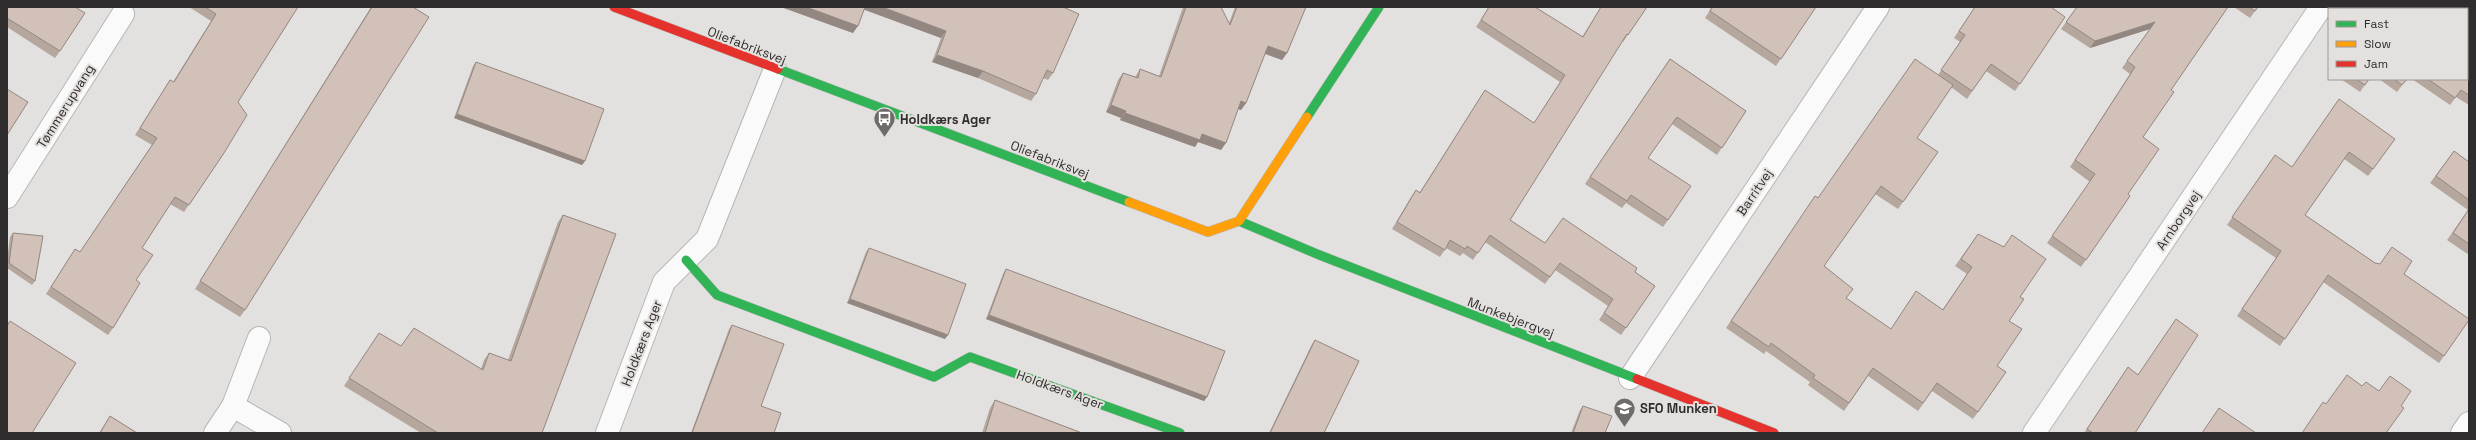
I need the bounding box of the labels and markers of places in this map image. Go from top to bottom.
bus stop icon: Holdkærs Ager [871,106,897,139]
place label: Holdkærs Ager [900,111,991,128]
school or university icon: SFO Munken [1611,395,1637,428]
place label: SFO Munken [1640,400,1717,417]

